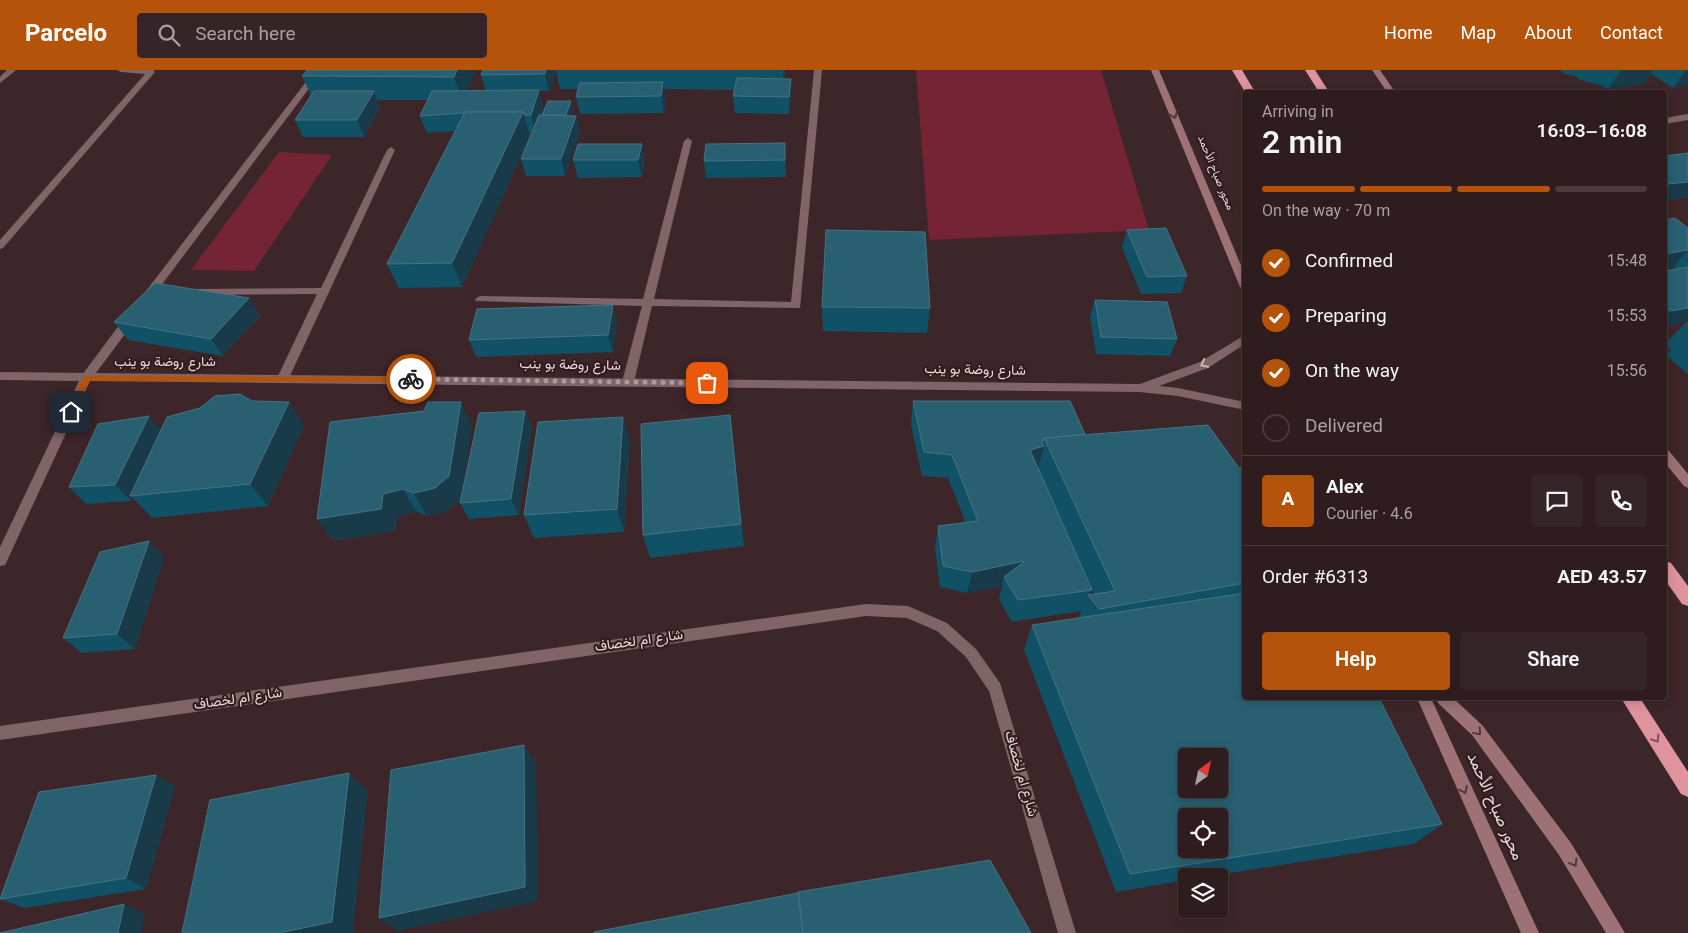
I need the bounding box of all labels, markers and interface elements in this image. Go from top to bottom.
search box [137,13,487,58]
text: Parcelo [25,16,107,54]
icon: search [155,21,183,49]
text: Search here [195,21,295,50]
text: Home [1384,21,1433,49]
text: Map [1461,21,1496,49]
text: About [1524,21,1572,49]
text: Contact [1600,21,1663,49]
text: Arriving in [1262,101,1334,126]
one-way arrow [1167,110,1178,119]
text: 16:03–16:08 [1537,118,1647,147]
text: 2 min [1262,120,1342,170]
street label: محور صباح الأحمد [1192,133,1238,213]
text: On the way · 70 m [1262,200,1390,225]
text: Confirmed [1305,248,1393,277]
icon: check [1262,249,1290,277]
text: 15:48 [1607,250,1647,275]
text: Preparing [1305,303,1387,332]
icon: check [1262,304,1290,332]
text: 15:53 [1607,305,1647,330]
street label: شارع روضة بو ينب [114,352,216,374]
courier [386,354,436,404]
street label: شارع روضة بو ينب [519,354,621,378]
one-way arrow [1200,358,1209,368]
text: On the way [1305,358,1399,387]
street label: شارع روضة بو ينب [924,359,1026,383]
icon: check [1262,359,1290,387]
text: 15:56 [1607,360,1647,385]
pin [686,362,728,404]
icon: bike [397,365,425,393]
icon: bag [693,369,721,397]
pin [50,391,92,433]
icon: home [57,398,85,426]
text: Delivered [1305,413,1383,442]
text: Alex [1326,474,1364,503]
button: chat [1531,475,1583,527]
button: phone [1595,475,1647,527]
text: A [1282,486,1294,515]
text: Courier · 4.6 [1326,503,1413,528]
text: Order #6313 [1262,564,1368,593]
text: AED 43.57 [1557,564,1647,593]
street label: شارع ام لخصاف [594,625,684,659]
button: Help [1262,632,1450,690]
button: Share [1460,632,1647,690]
street label: شارع ام لخصاف [193,683,283,717]
one-way arrow [1472,726,1480,735]
street label: شارع ام لخصاف [997,728,1043,820]
one-way arrow [1650,733,1660,742]
north arrow [1178,748,1228,798]
map controls [1178,748,1228,918]
street label: محور صباح الأحمد [1459,749,1529,865]
one-way arrow [1458,785,1468,794]
button: locate [1178,808,1228,858]
one-way arrow [1567,858,1577,867]
button: layers [1178,868,1228,918]

